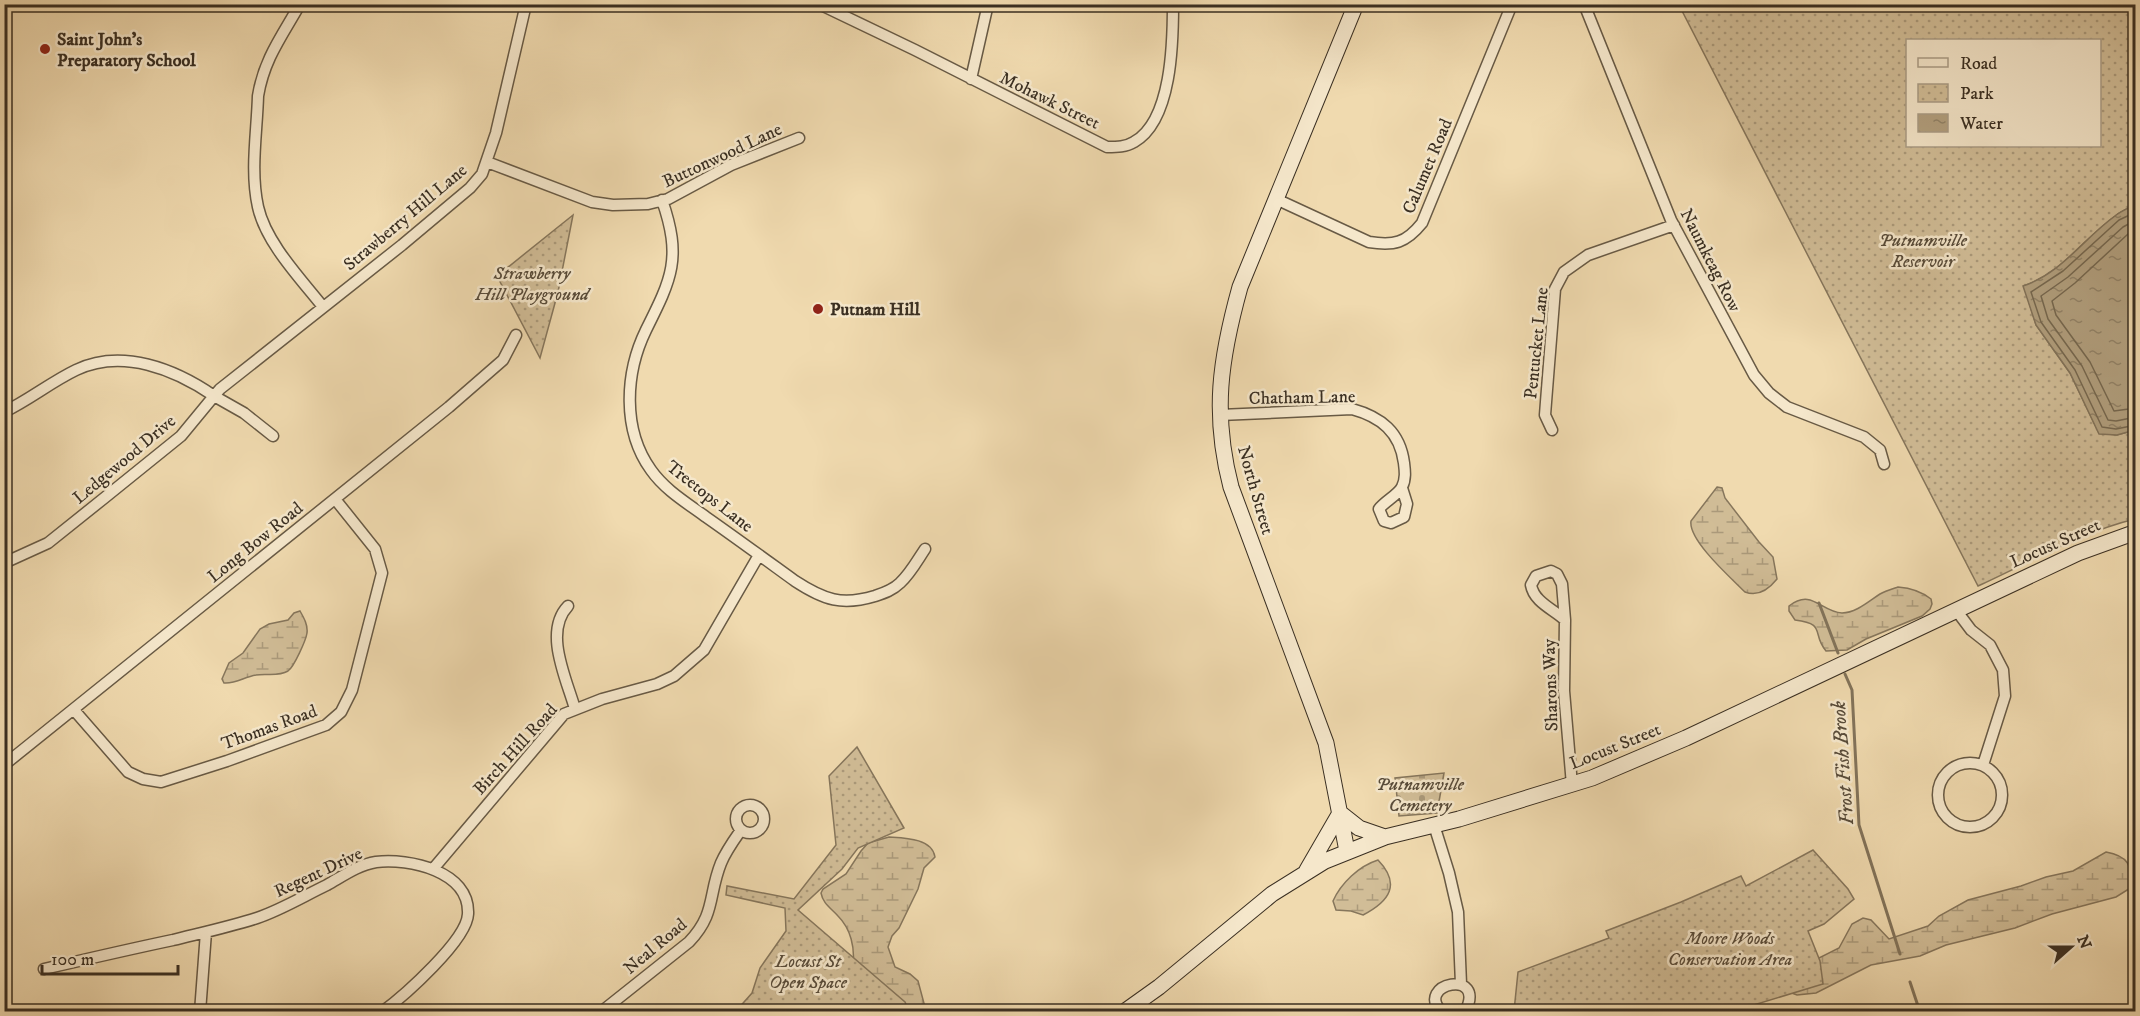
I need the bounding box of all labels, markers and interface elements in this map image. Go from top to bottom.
place label: Saint John's Preparatory School [57,29,196,72]
legend [1906,39,2101,147]
marker: Saint John's Preparatory School [38,42,52,56]
text: Road [1960,53,1997,75]
street label: Mohawk Street [996,67,1103,135]
text: Park [1960,83,1994,105]
text: Water [1959,113,2003,135]
street label: Calumet Road [1398,115,1458,217]
street label: Buttonwood Lane [659,119,786,193]
street label: Strawberry Hill Lane [339,160,472,276]
street label: Naumkeag Row [1675,205,1746,316]
park label: Putnamville Reservoir [1879,230,1968,273]
park label: Strawberry Hill Playground [474,263,591,306]
street label: Pentucket Lane [1520,286,1554,400]
place label: Putnam Hill [830,299,921,321]
marker: Putnam Hill [811,302,825,316]
street label: Chatham Lane [1248,386,1356,410]
street label: Ledgewood Drive [69,410,181,509]
street label: North Street [1232,443,1278,537]
street label: Treetops Lane [662,456,757,538]
street label: Long Bow Road [203,498,308,588]
street label: Locust Street [2007,514,2104,574]
street label: Sharons Way [1538,638,1564,732]
street label: Birch Hill Road [469,699,563,800]
water label: Frost Fish Brook [1827,699,1860,826]
street label: Thomas Road [219,700,320,755]
street label: Locust Street [1567,719,1664,775]
park label: Putnamville Cemetery [1376,774,1465,817]
street label: Regent Drive [271,843,366,903]
street label: Neal Road [619,914,692,980]
north arrow [2041,917,2101,977]
park label: Moore Woods Conservation Area [1668,928,1793,971]
text: N [2072,932,2096,952]
scale bar [42,938,178,976]
text: 100 m [51,949,94,971]
park label: Locust St Open Space [769,951,848,994]

